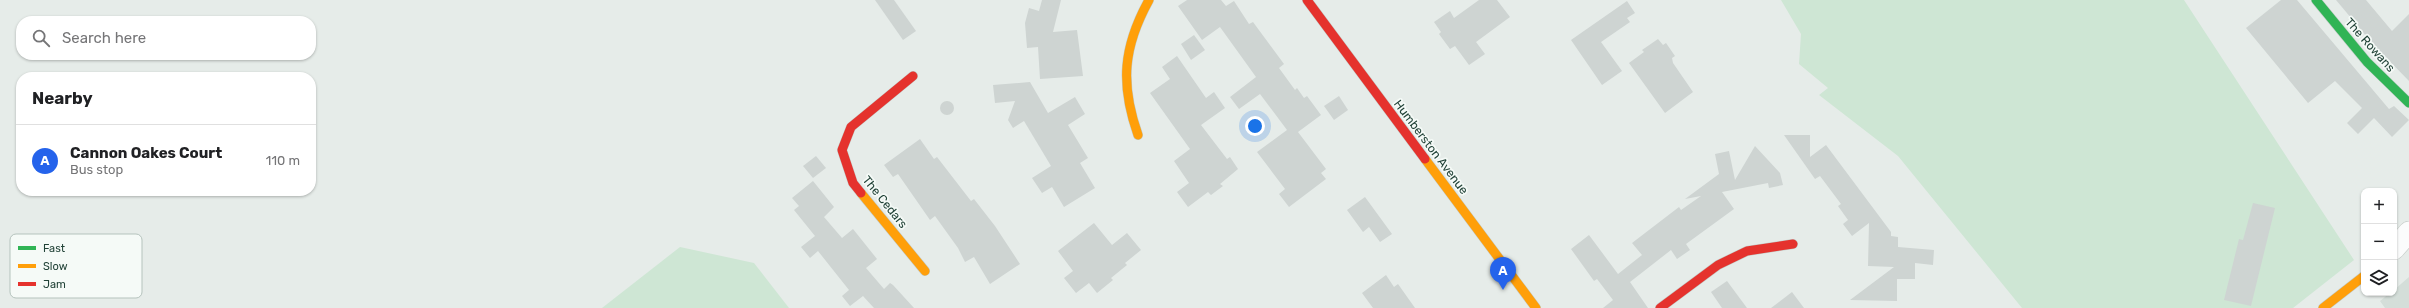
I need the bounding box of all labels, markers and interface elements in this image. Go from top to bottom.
street label: The Rowans [2342,15,2398,75]
search box [16,16,316,60]
icon: search [30,27,52,49]
text: Search here [62,29,146,47]
text: Nearby [32,88,93,108]
street label: Humberston Avenue [1391,97,1471,197]
your location [1245,116,1265,136]
text: Cannon Oakes Court [70,144,222,162]
text: A [40,153,50,168]
text: 110 m [266,153,300,168]
text: Bus stop [70,162,123,177]
street label: The Cedars [860,173,910,231]
map controls [2361,188,2397,296]
button: + [2361,188,2397,224]
button: − [2361,224,2397,260]
legend [10,234,142,298]
text: Fast [43,242,66,255]
pin: A [1490,257,1516,290]
text: Slow [43,260,68,273]
button: layers [2361,260,2397,296]
text: Jam [43,278,66,291]

